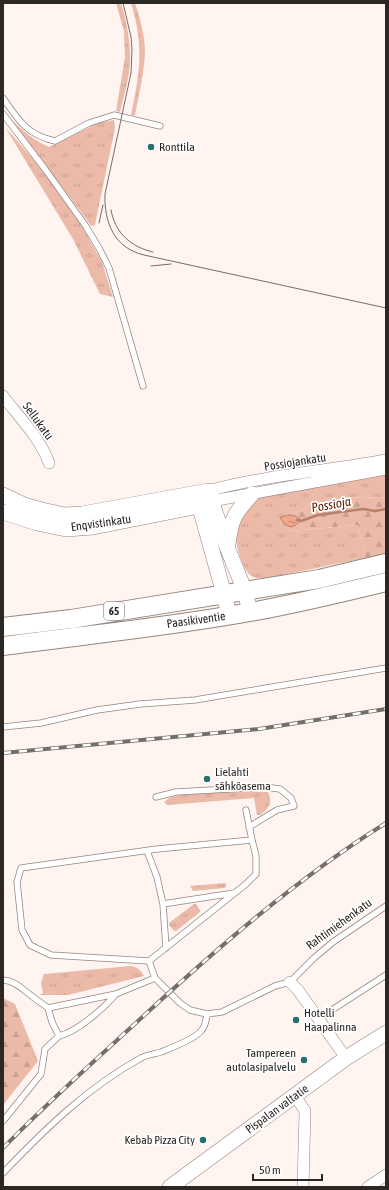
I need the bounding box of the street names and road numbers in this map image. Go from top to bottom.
street label: Sellukatu [20,400,56,443]
street label: Possiojankatu [263,450,327,474]
street label: Enqvistinkatu [70,512,132,534]
road number: 65 [104,602,124,620]
street label: Paasikiventie [166,609,226,631]
street label: Rahtimiehenkatu [303,895,375,952]
street label: Pispalan valtatie [243,1081,311,1137]

